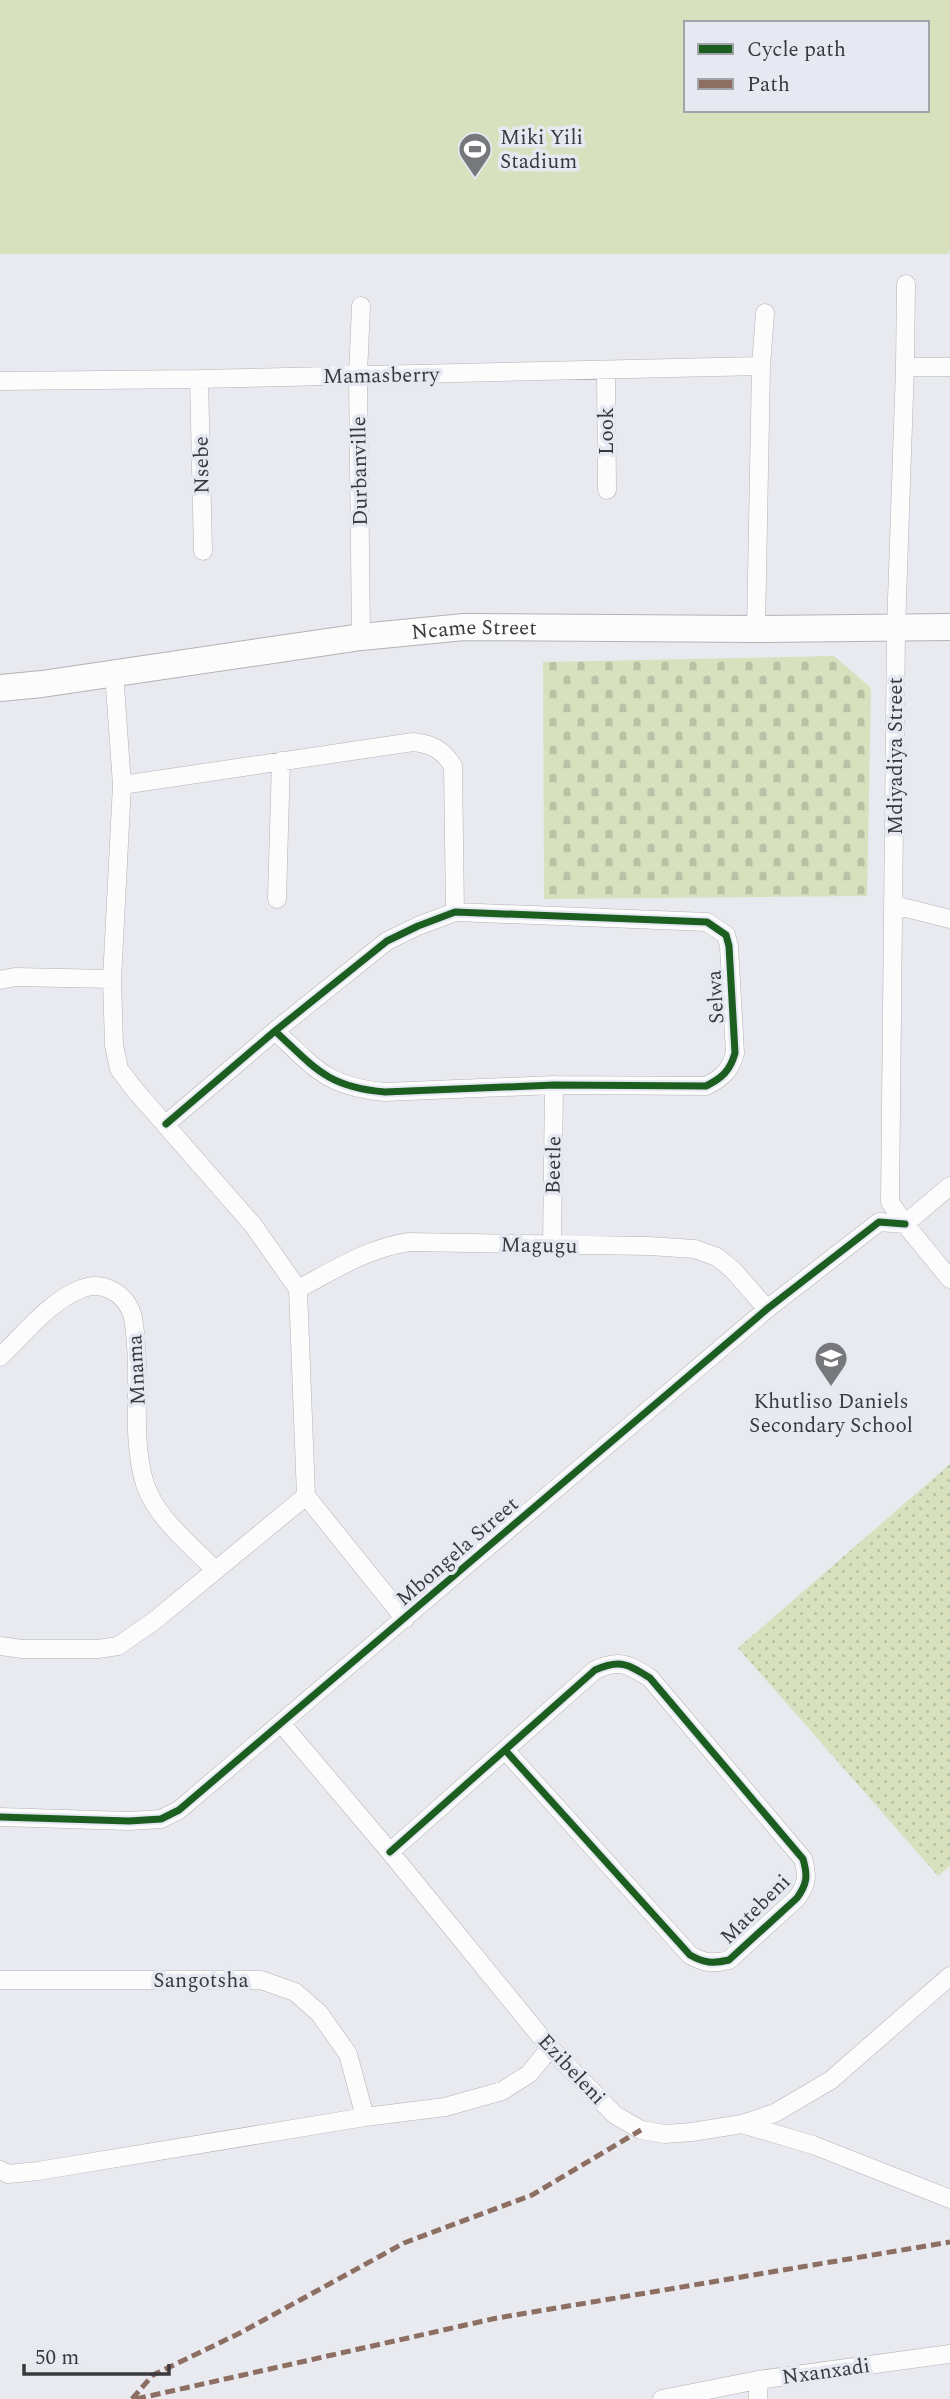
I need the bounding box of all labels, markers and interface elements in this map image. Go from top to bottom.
legend [684,21,929,112]
text: Cycle path [747,34,846,66]
text: Path [747,69,790,101]
place label: Miki Yili Stadium [500,122,583,178]
sports icon: Miki Yili Stadium [456,130,494,179]
street label: Mamasberry [323,359,440,393]
street label: Look [591,407,623,455]
street label: Durbanville [343,416,377,526]
street label: Nsebe [185,436,219,494]
street label: Ncame Street [410,612,537,649]
street label: Mdiyadiya Street [880,677,912,835]
street label: Selwa [699,968,733,1025]
street label: Beetle [537,1136,571,1194]
street label: Magugu [500,1229,578,1263]
street label: Mnama [119,1333,155,1406]
school or university icon: Khutliso Daniels Secondary School [812,1339,850,1388]
place label: Khutliso Daniels Secondary School [749,1386,913,1442]
street label: Mbongela Street [389,1489,526,1614]
street label: Matebeni [713,1867,798,1952]
street label: Sangotsha [153,1965,249,1997]
street label: Ezibeleni [530,2027,613,2113]
scale bar [24,2332,170,2376]
text: 50 m [35,2342,79,2374]
street label: Nxanxadi [780,2350,872,2394]

